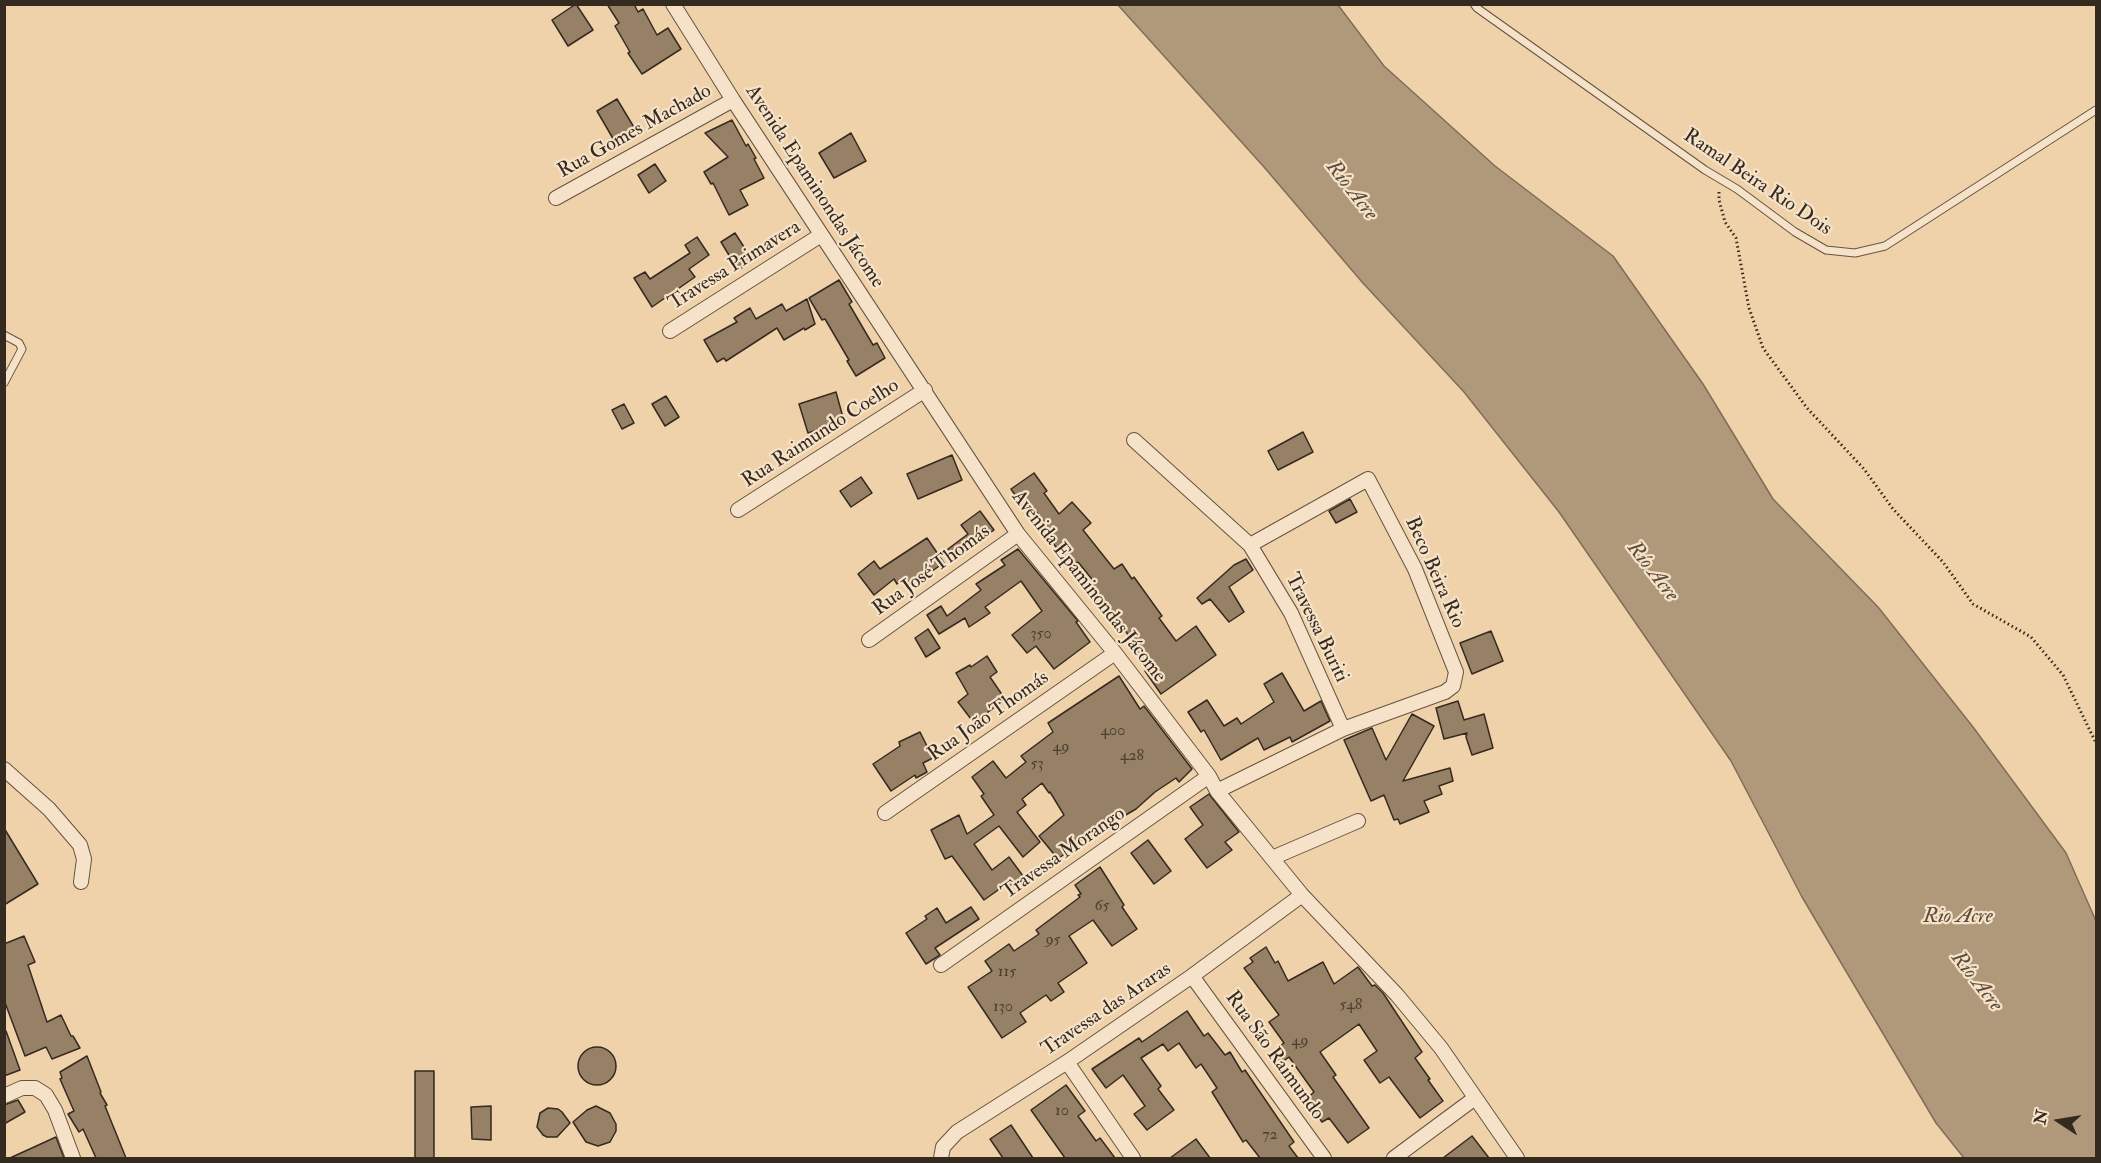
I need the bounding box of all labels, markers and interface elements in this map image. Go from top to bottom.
street label: Rua Gomes Machado [554,80,716,184]
street label: Avenida Epaminondas Jácome [739,81,889,293]
street label: Ramal Beira Rio Dois [1678,124,1836,242]
water label: Río Acre [1320,156,1382,226]
street label: Travessa Primavera [665,216,805,316]
street label: Rua Raimundo Coelho [738,374,904,494]
street label: Avenida Epaminondas Jácome [1006,486,1170,688]
street label: Beco Beira Rio [1399,514,1469,632]
street label: Rua José Thomás [869,520,995,622]
water label: Río Acre [1621,537,1683,607]
street label: Travessa Buriti [1279,569,1353,687]
house number: 350 [1030,625,1052,645]
street label: Rua João Thomás [924,666,1054,768]
house number: 400 [1100,722,1126,742]
house number: 49 [1053,738,1069,758]
house number: 428 [1120,747,1144,767]
house number: 53 [1030,755,1044,775]
street label: Travessa Morango [998,803,1130,905]
house number: 65 [1094,897,1110,917]
water label: Rio Acre [1923,904,1993,930]
house number: 95 [1045,931,1061,951]
water label: Río Acre [1945,947,2007,1017]
street label: Travessa das Araras [1038,958,1176,1062]
house number: 115 [998,963,1016,983]
street label: Rua São Raimundo [1219,987,1329,1125]
house number: 548 [1340,996,1362,1016]
house number: 130 [993,998,1013,1018]
house number: 49 [1292,1032,1308,1052]
north arrow [2029,1091,2089,1151]
house number: 10 [1055,1102,1069,1122]
text: N [2030,1108,2053,1126]
house number: 72 [1262,1126,1278,1146]

